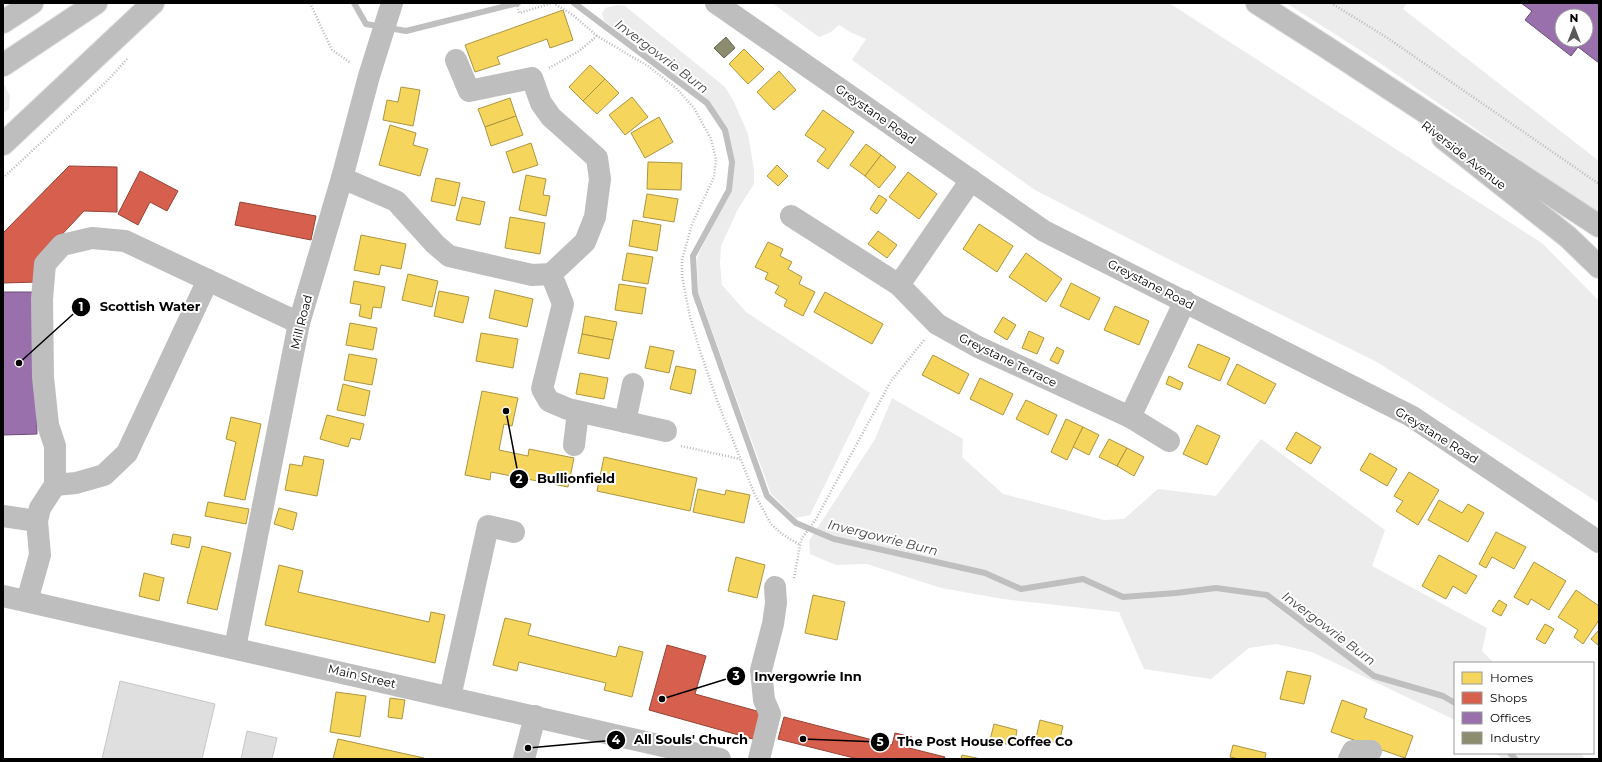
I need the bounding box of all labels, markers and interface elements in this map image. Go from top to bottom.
north arrow [1554,8,1594,48]
text: N [1570,11,1578,25]
water label: Invergowrie Burn [612,16,712,96]
street label: Greystane Road [833,81,919,147]
street label: Riverside Avenue [1419,117,1509,193]
street label: Greystane Road [1105,256,1197,312]
street label: Mill Road [287,293,315,351]
callout: Scottish Water [71,294,208,319]
text: Scottish Water [100,298,201,314]
text: 1 [79,299,83,314]
street label: Greystane Terrace [957,330,1059,390]
street label: Greystane Road [1393,403,1481,467]
callout: Bullionfield [509,466,623,491]
text: Bullionfield [537,470,615,486]
text: 2 [515,471,523,486]
water label: Invergowrie Burn [826,516,940,558]
water label: Invergowrie Burn [1279,588,1379,668]
street label: Main Street [327,661,398,691]
legend [1454,662,1594,754]
callout: Invergowrie Inn [726,664,870,689]
text: 3 [731,668,740,683]
text: Invergowrie Inn [754,668,862,684]
text: Homes [1490,670,1533,685]
text: Shops [1490,690,1527,705]
text: Offices [1490,710,1531,725]
callout: All Souls' Church [606,727,756,752]
callout: The Post House Coffee Co [870,729,1081,754]
text: Industry [1490,730,1540,745]
text: All Souls' Church [633,731,748,747]
text: 4 [612,732,621,747]
text: The Post House Coffee Co [897,733,1073,749]
text: 5 [876,734,884,749]

